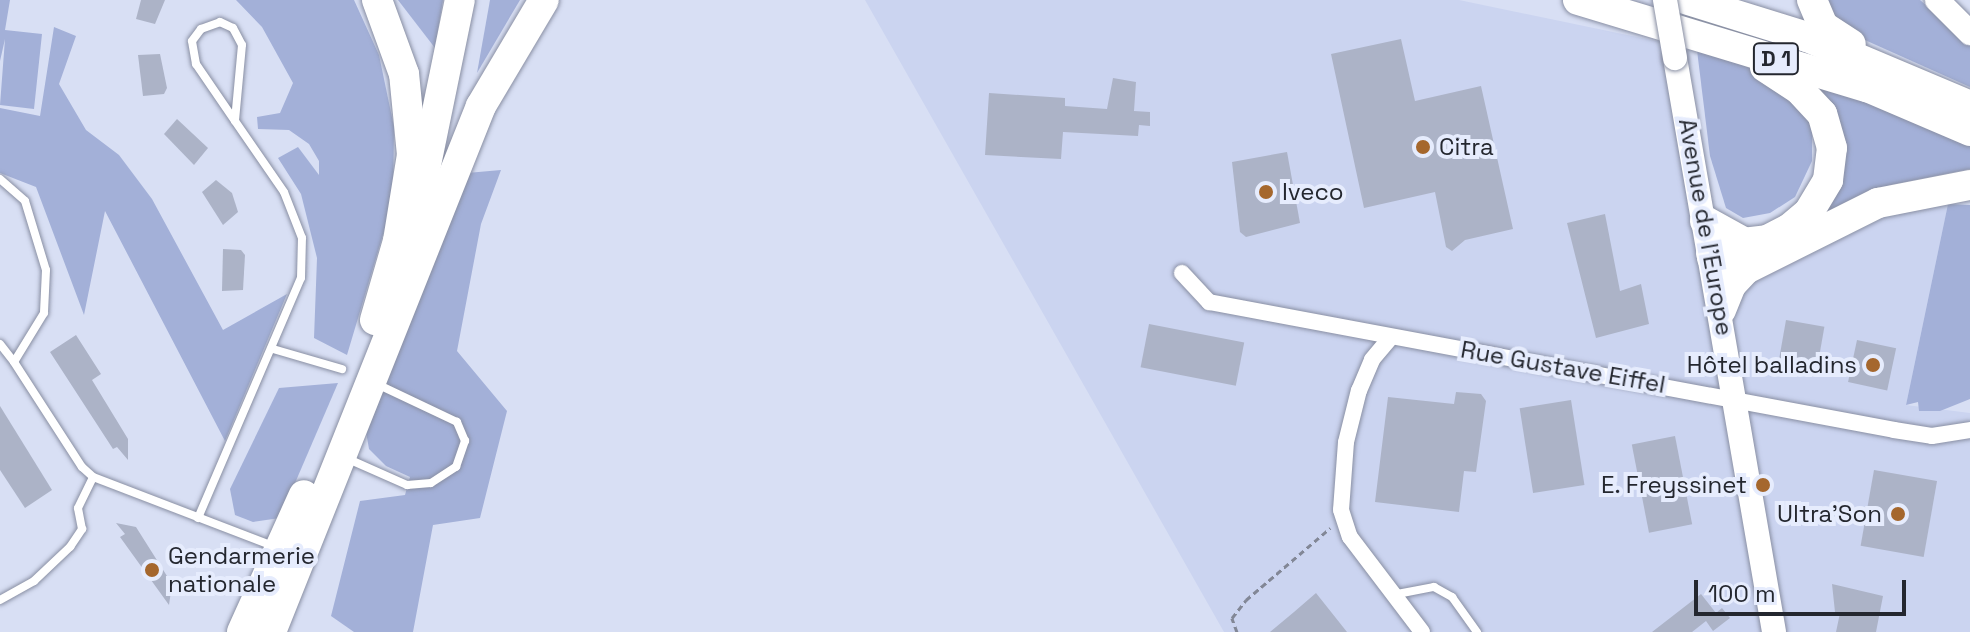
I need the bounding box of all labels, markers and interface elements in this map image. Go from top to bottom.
road number: D 1 [1752,41,1800,77]
street label: Avenue de l'Europe [1673,116,1739,338]
place label: Citra [1439,133,1494,161]
marker: Citra [1414,138,1432,156]
place label: Iveco [1282,178,1344,206]
marker: Iveco [1257,183,1275,201]
street label: Rue Gustave Eiffel [1458,335,1668,399]
place label: Hôtel balladins [1687,351,1857,379]
marker: Hôtel balladins [1864,356,1882,374]
place label: E. Freyssinet [1600,471,1747,499]
marker: E. Freyssinet [1754,476,1772,494]
place label: Ultra'Son [1777,500,1882,528]
marker: Ultra'Son [1889,505,1907,523]
place label: Gendarmerie nationale [168,542,315,598]
marker: Gendarmerie nationale [143,561,161,579]
scale bar [1698,564,1910,614]
text: 100 m [1708,578,1776,609]

